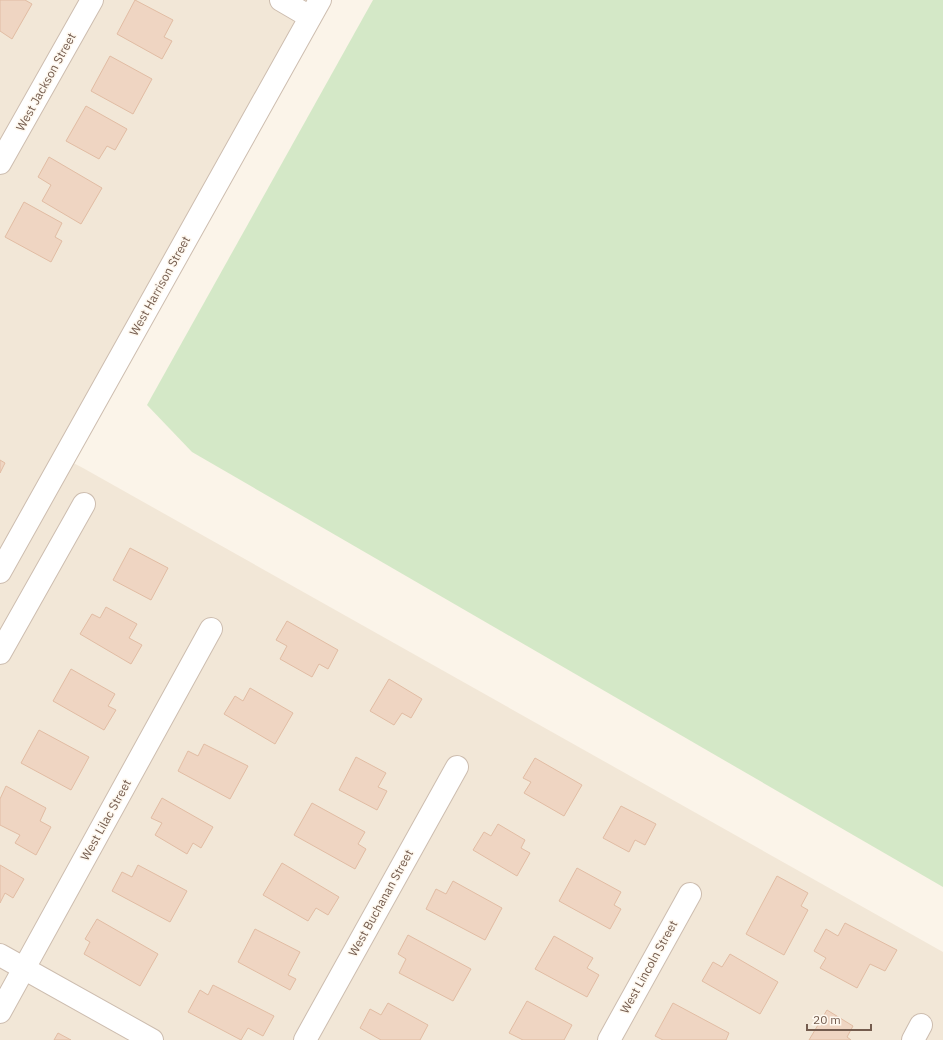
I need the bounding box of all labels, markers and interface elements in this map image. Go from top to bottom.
street label: West Jackson Street [12,30,79,133]
street label: West Harrison Street [126,233,193,338]
street label: West Lilac Street [77,777,134,863]
street label: West Buchanan Street [345,847,416,959]
street label: West Lincoln Street [617,918,680,1016]
scale bar [807,1006,871,1032]
text: 20 m [813,1012,841,1027]

